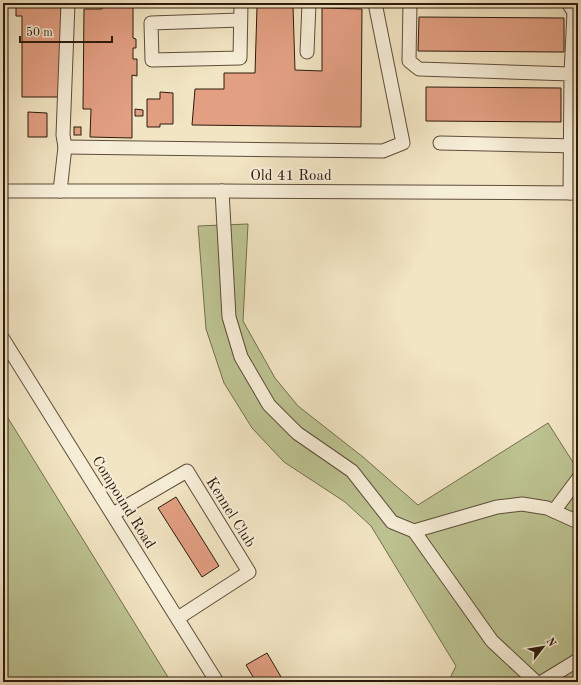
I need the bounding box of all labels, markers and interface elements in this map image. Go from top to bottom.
scale bar [20,18,112,44]
text: 50 m [26,26,53,39]
street label: Old 41 Road [250,169,332,184]
street label: Compound Road [88,454,157,552]
street label: Kennel Club [202,475,257,550]
north arrow [523,627,563,667]
text: N [543,636,557,650]

